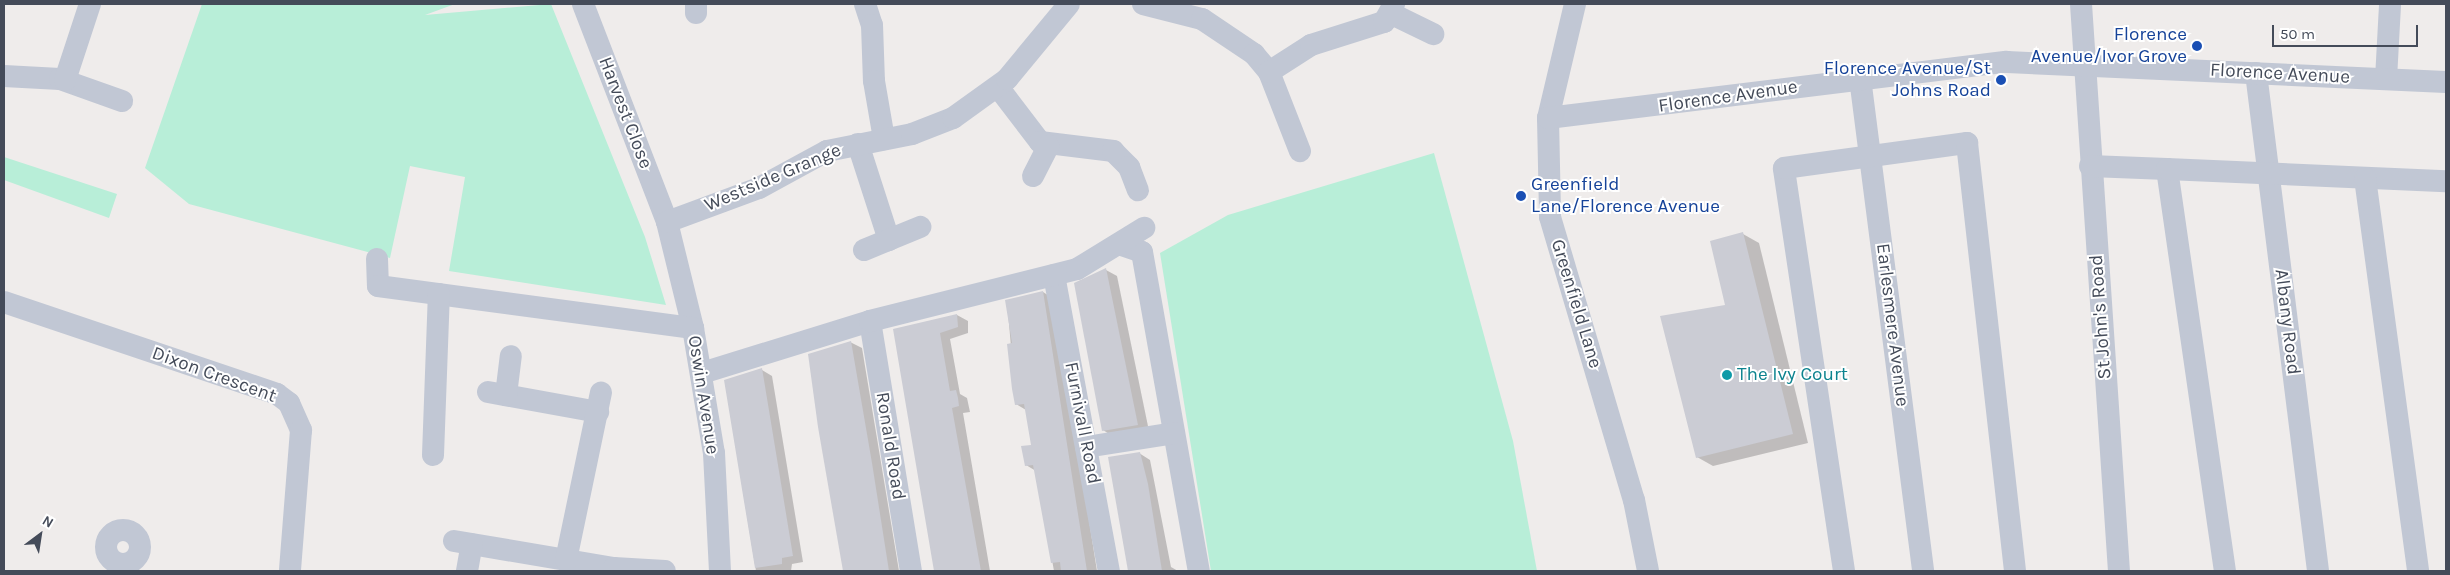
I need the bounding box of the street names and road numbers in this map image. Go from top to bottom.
street label: Harvest Close [593,54,657,172]
street label: Florence Avenue [2209,59,2351,89]
street label: Florence Avenue [1657,76,1799,118]
street label: Westside Grange [701,139,845,217]
street label: Greenfield Lane [1546,237,1606,371]
street label: Earlesmere Avenue [1871,242,1913,408]
street label: St John's Road [2085,254,2117,380]
street label: Albany Road [2269,268,2305,376]
street label: Oswin Avenue [682,334,724,456]
street label: Dixon Crescent [149,342,279,408]
street label: Furnivall Road [1059,360,1105,486]
street label: Ronald Road [870,390,910,502]

